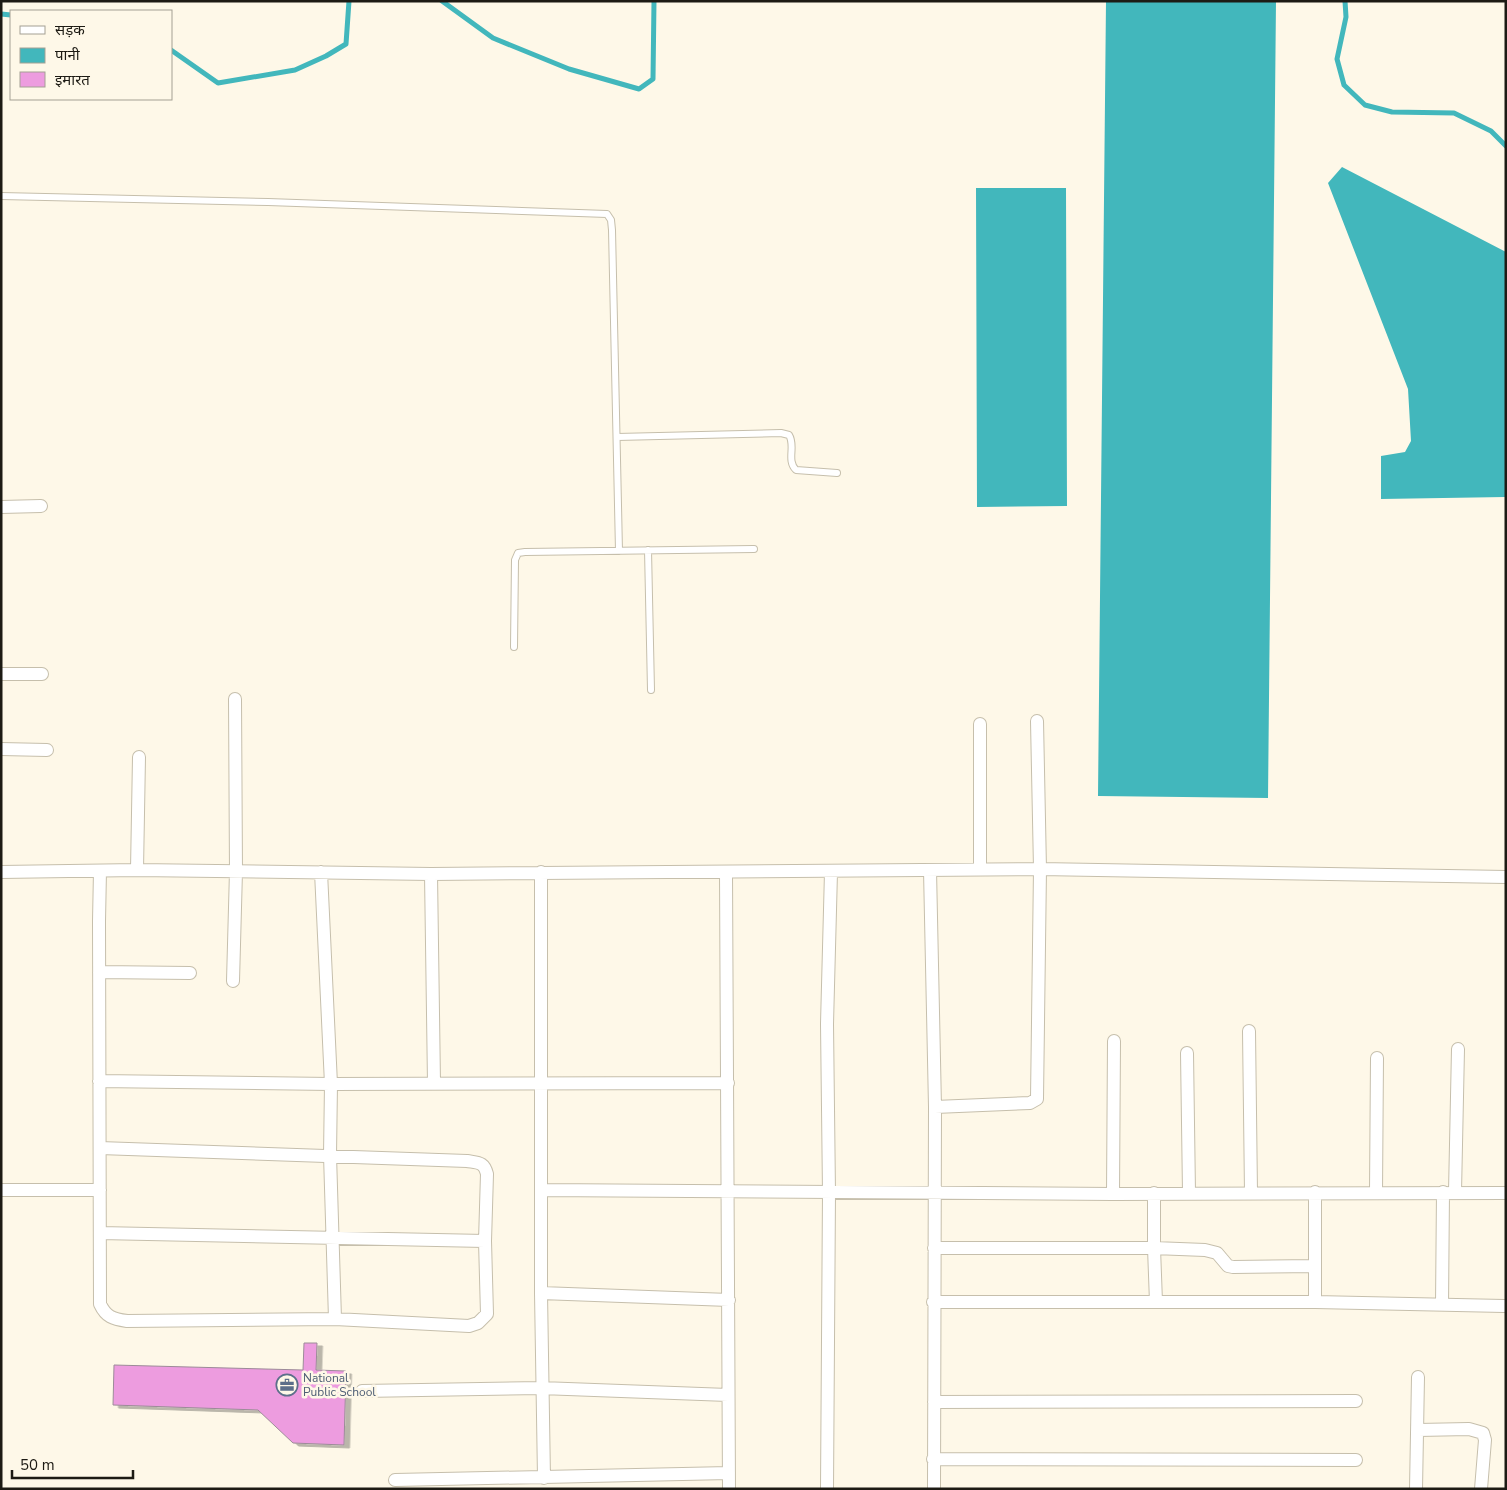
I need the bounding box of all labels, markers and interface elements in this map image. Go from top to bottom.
legend [10,10,172,100]
text: सड़क [55,20,85,40]
text: पानी [55,45,81,65]
text: इमारत [55,70,90,90]
place label: National Public School [303,1370,376,1400]
office icon: National Public School [275,1373,299,1397]
scale bar [12,1448,134,1480]
text: 50 m [20,1455,55,1475]

